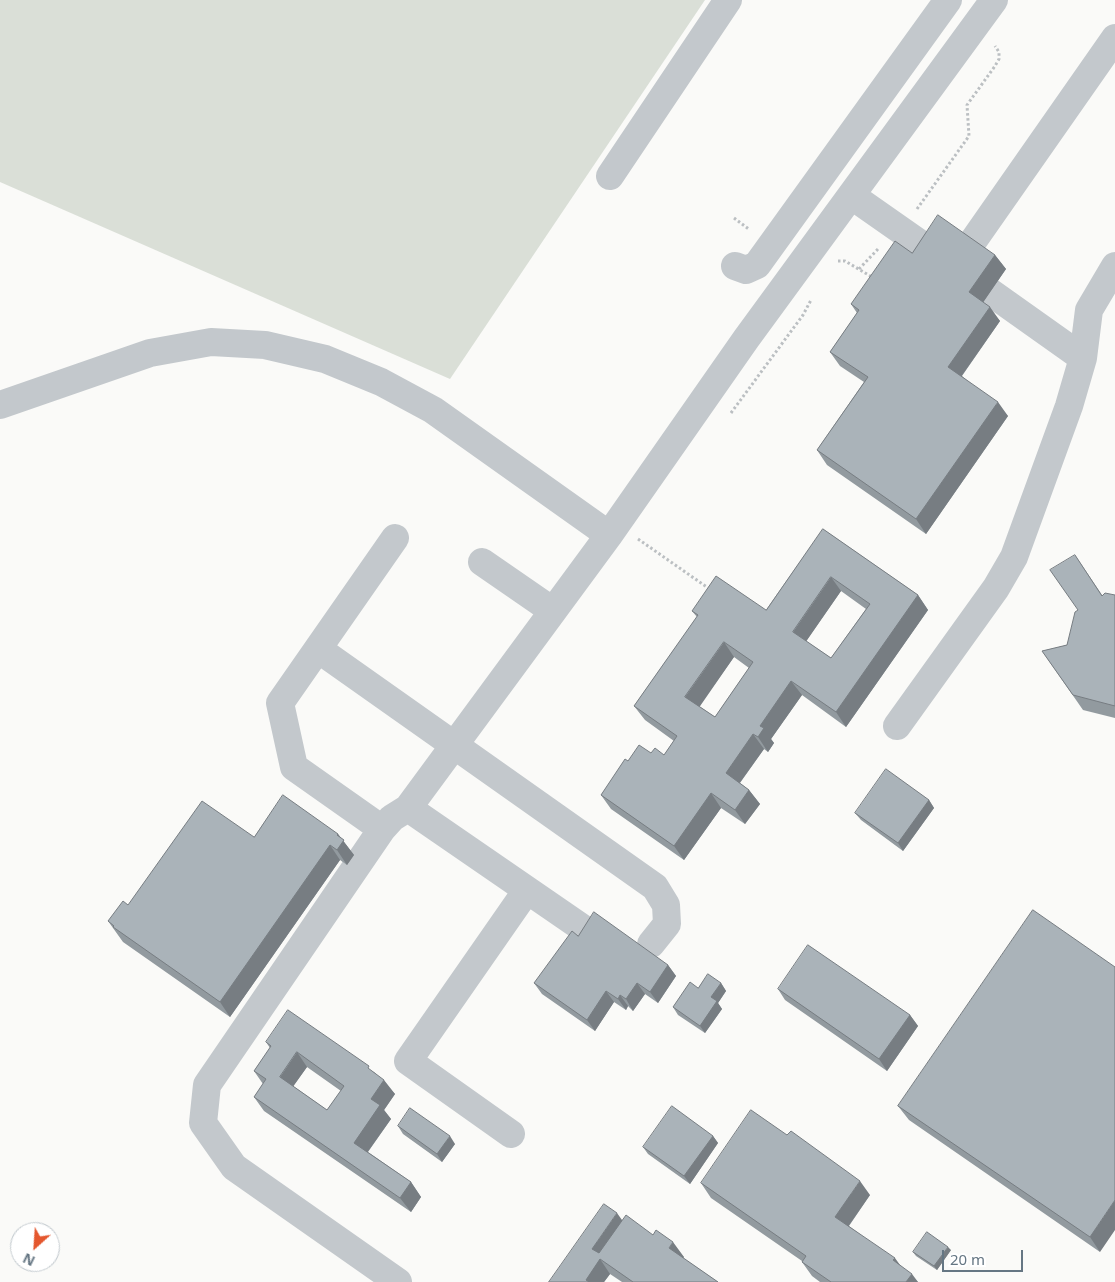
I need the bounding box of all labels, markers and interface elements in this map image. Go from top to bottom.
north arrow [10,1222,60,1272]
scale bar [945,1240,1026,1272]
text: N [19,1249,38,1271]
text: 20 m [950,1249,985,1269]

